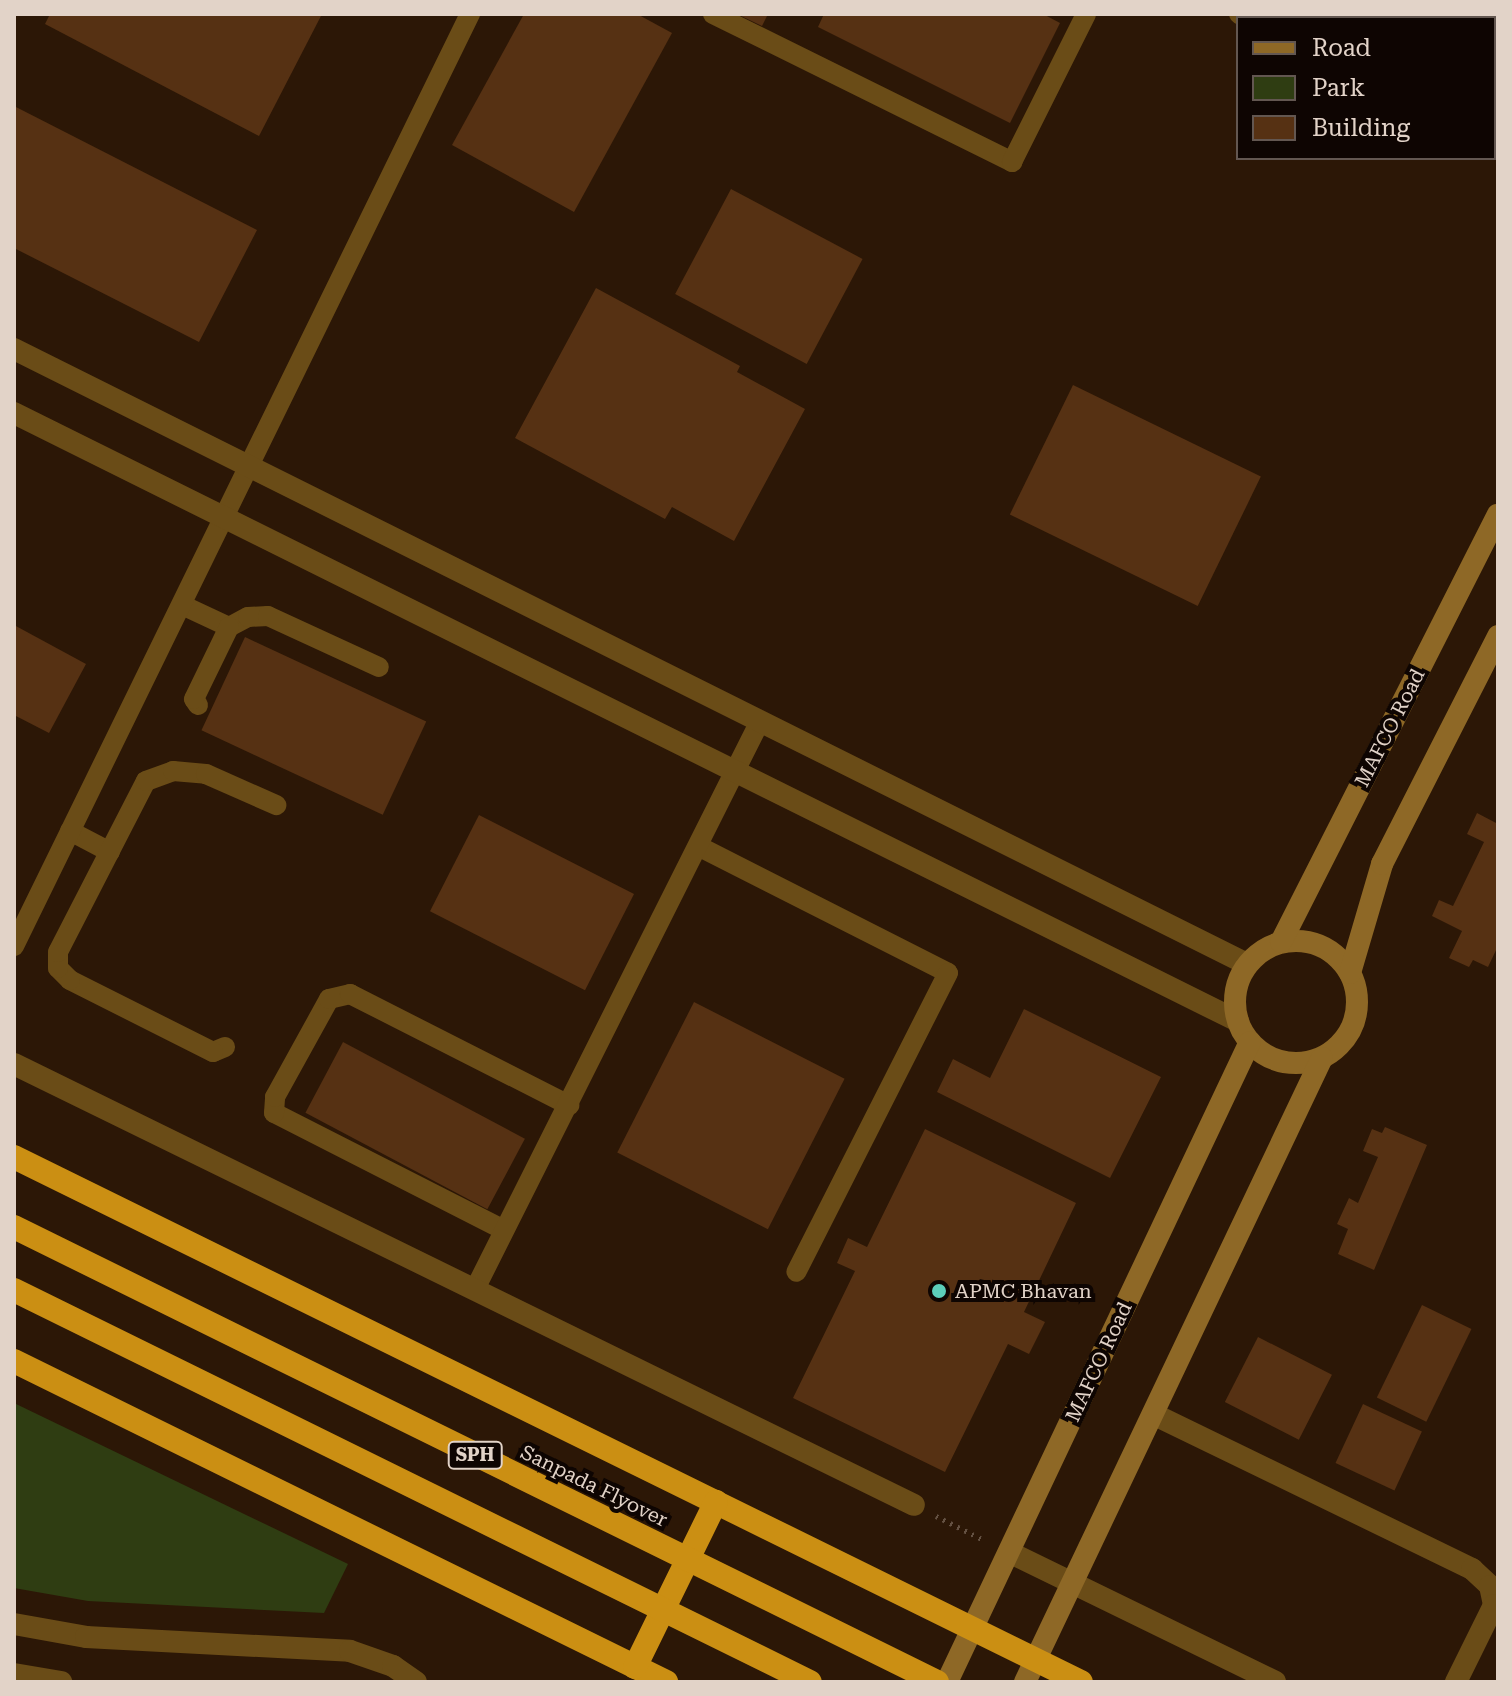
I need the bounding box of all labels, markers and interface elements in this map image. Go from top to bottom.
legend [1236,16,1496,160]
text: Road [1312,34,1371,62]
text: Park [1312,74,1365,102]
text: Building [1312,114,1410,142]
street label: MAFCO Road [1350,665,1430,791]
place label: APMC Bhavan [955,1279,1092,1303]
marker: APMC Bhavan [930,1282,948,1300]
street label: MAFCO Road [1061,1298,1137,1426]
street label: Sanpada Flyover [517,1440,671,1532]
road number: SPH [447,1441,503,1469]

